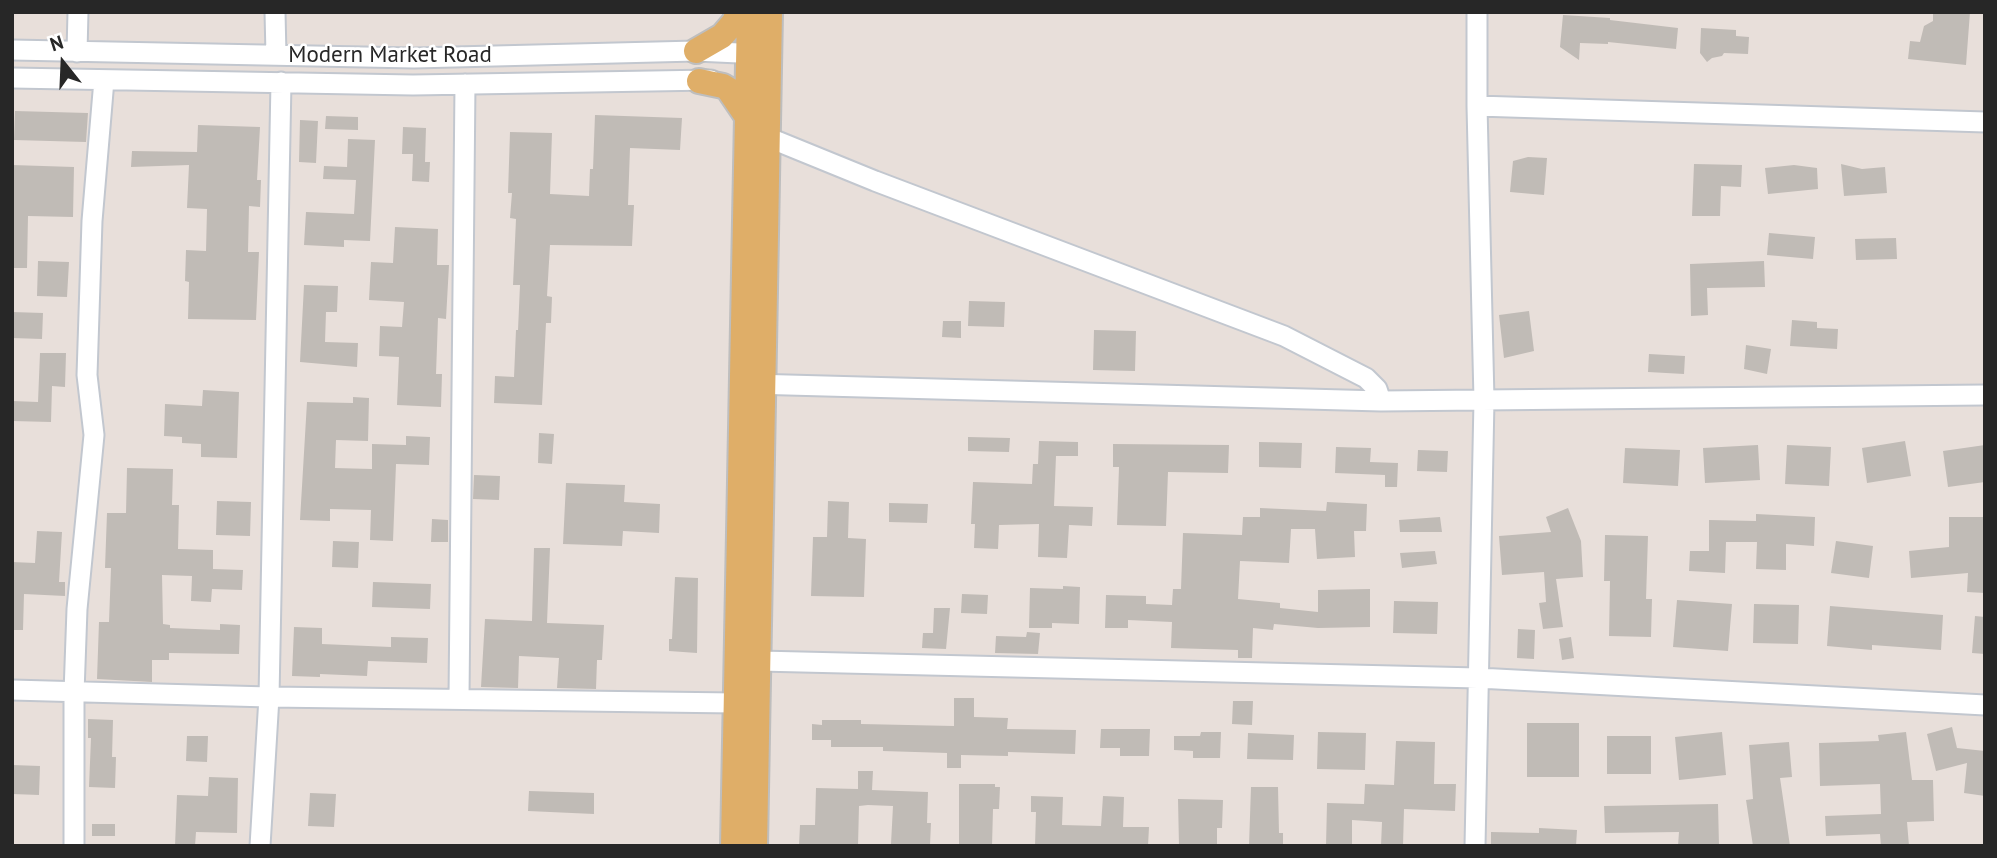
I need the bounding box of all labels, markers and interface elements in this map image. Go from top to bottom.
north arrow [28,28,98,98]
text: N [47,30,66,56]
street label: Modern Market Road [288,41,492,69]

